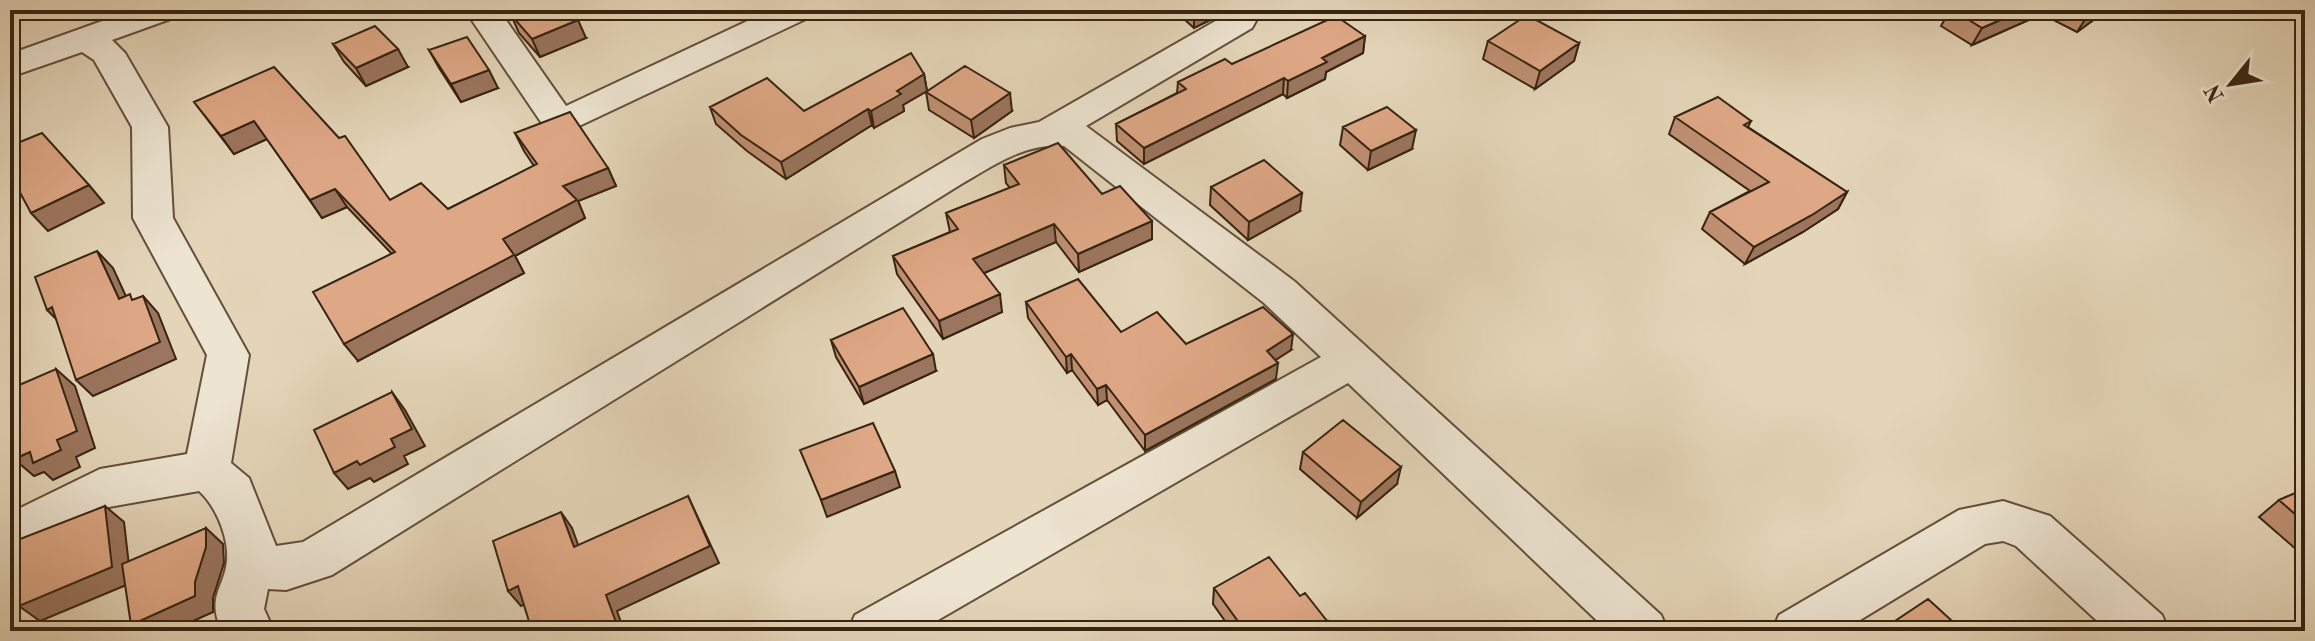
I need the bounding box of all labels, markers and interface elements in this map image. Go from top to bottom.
north arrow [2191,44,2271,124]
text: N [2202,80,2229,106]

